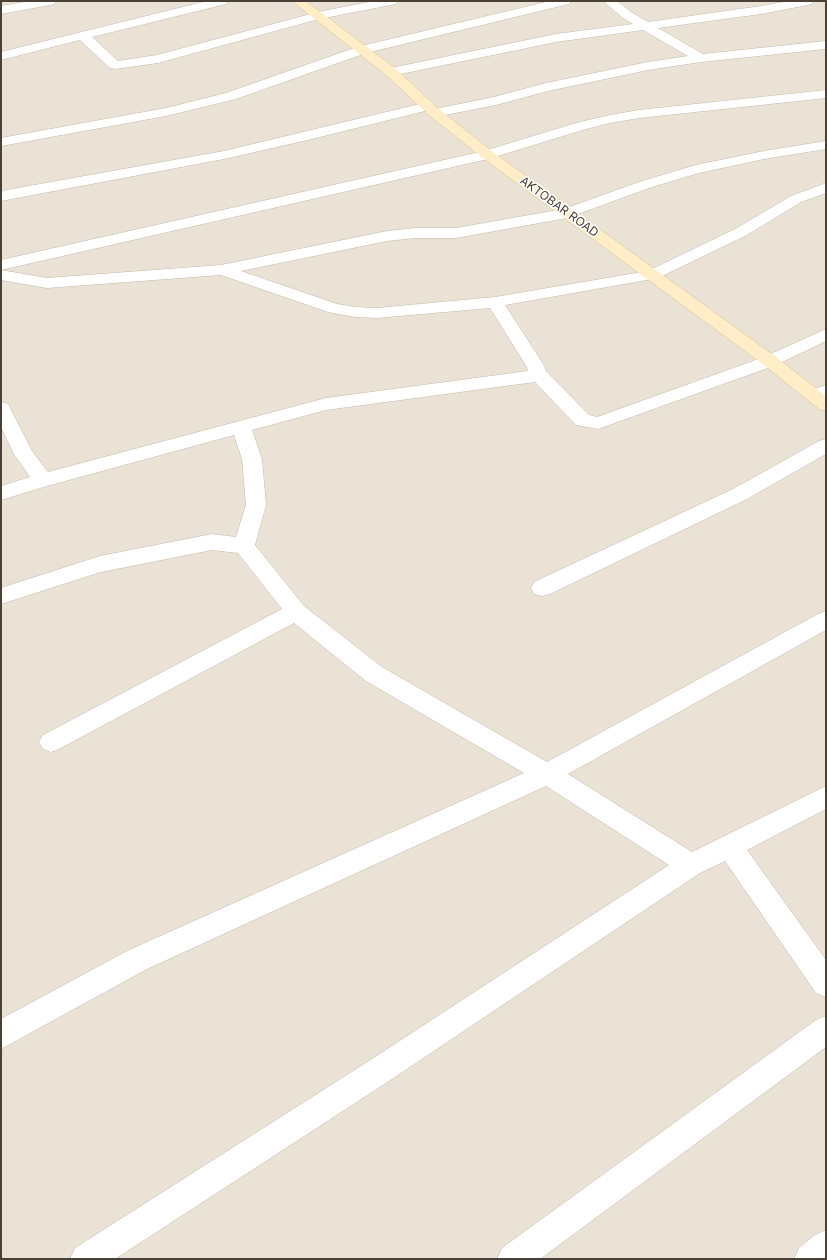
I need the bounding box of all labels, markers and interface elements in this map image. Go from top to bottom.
street label: AKTOBAR ROAD [517,174,601,240]

